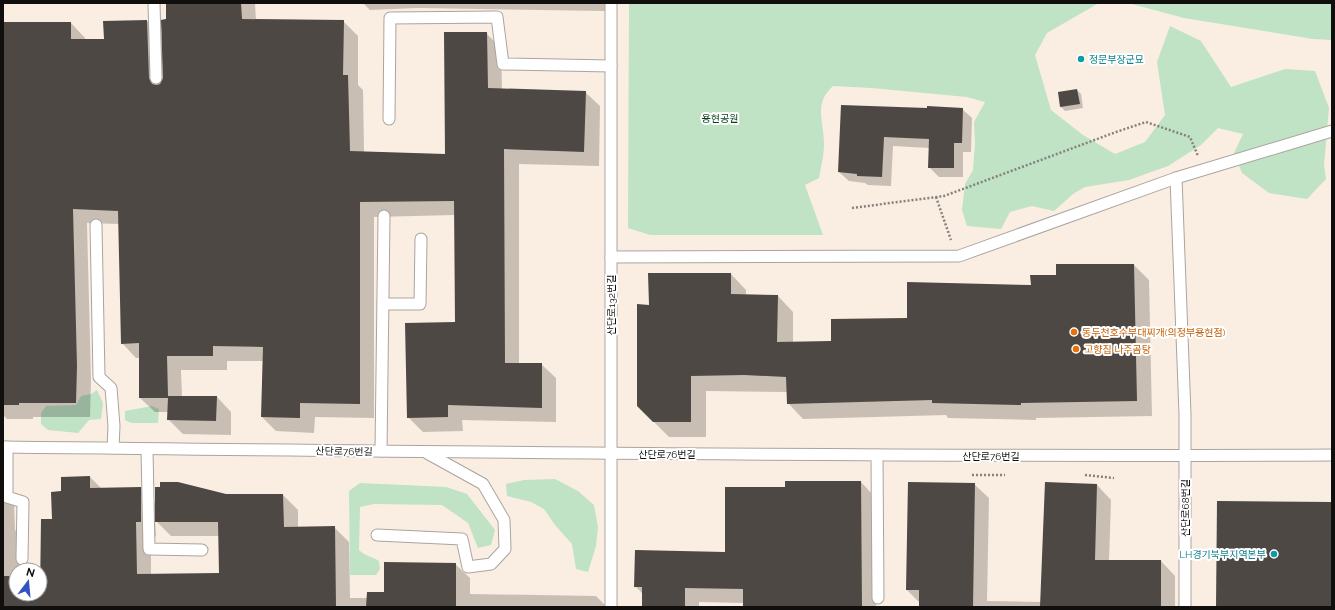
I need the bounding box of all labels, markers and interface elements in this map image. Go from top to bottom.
marker: 정문부장군묘 [1076,54,1086,64]
place label: 정문부장군묘 [1089,54,1144,65]
park label: 용현공원 [702,113,738,124]
street label: 산단로132번길 [606,275,617,335]
marker: 동두천호수부대찌개(의정부용현점) [1069,327,1079,337]
place label: 동두천호수부대찌개(의정부용현점) [1082,327,1226,338]
marker: 고향집 나주곰탕 [1071,344,1081,354]
place label: 고향집 나주곰탕 [1084,344,1151,355]
street label: 산단로76번길 [315,445,373,457]
street label: 산단로76번길 [638,449,696,460]
street label: 산단로76번길 [962,451,1020,462]
street label: 산단로68번길 [1180,479,1191,537]
place label: LH경기북부지역본부 [1179,549,1266,560]
marker: LH경기북부지역본부 [1269,549,1279,559]
north arrow [8,562,48,602]
text: N [25,565,36,580]

